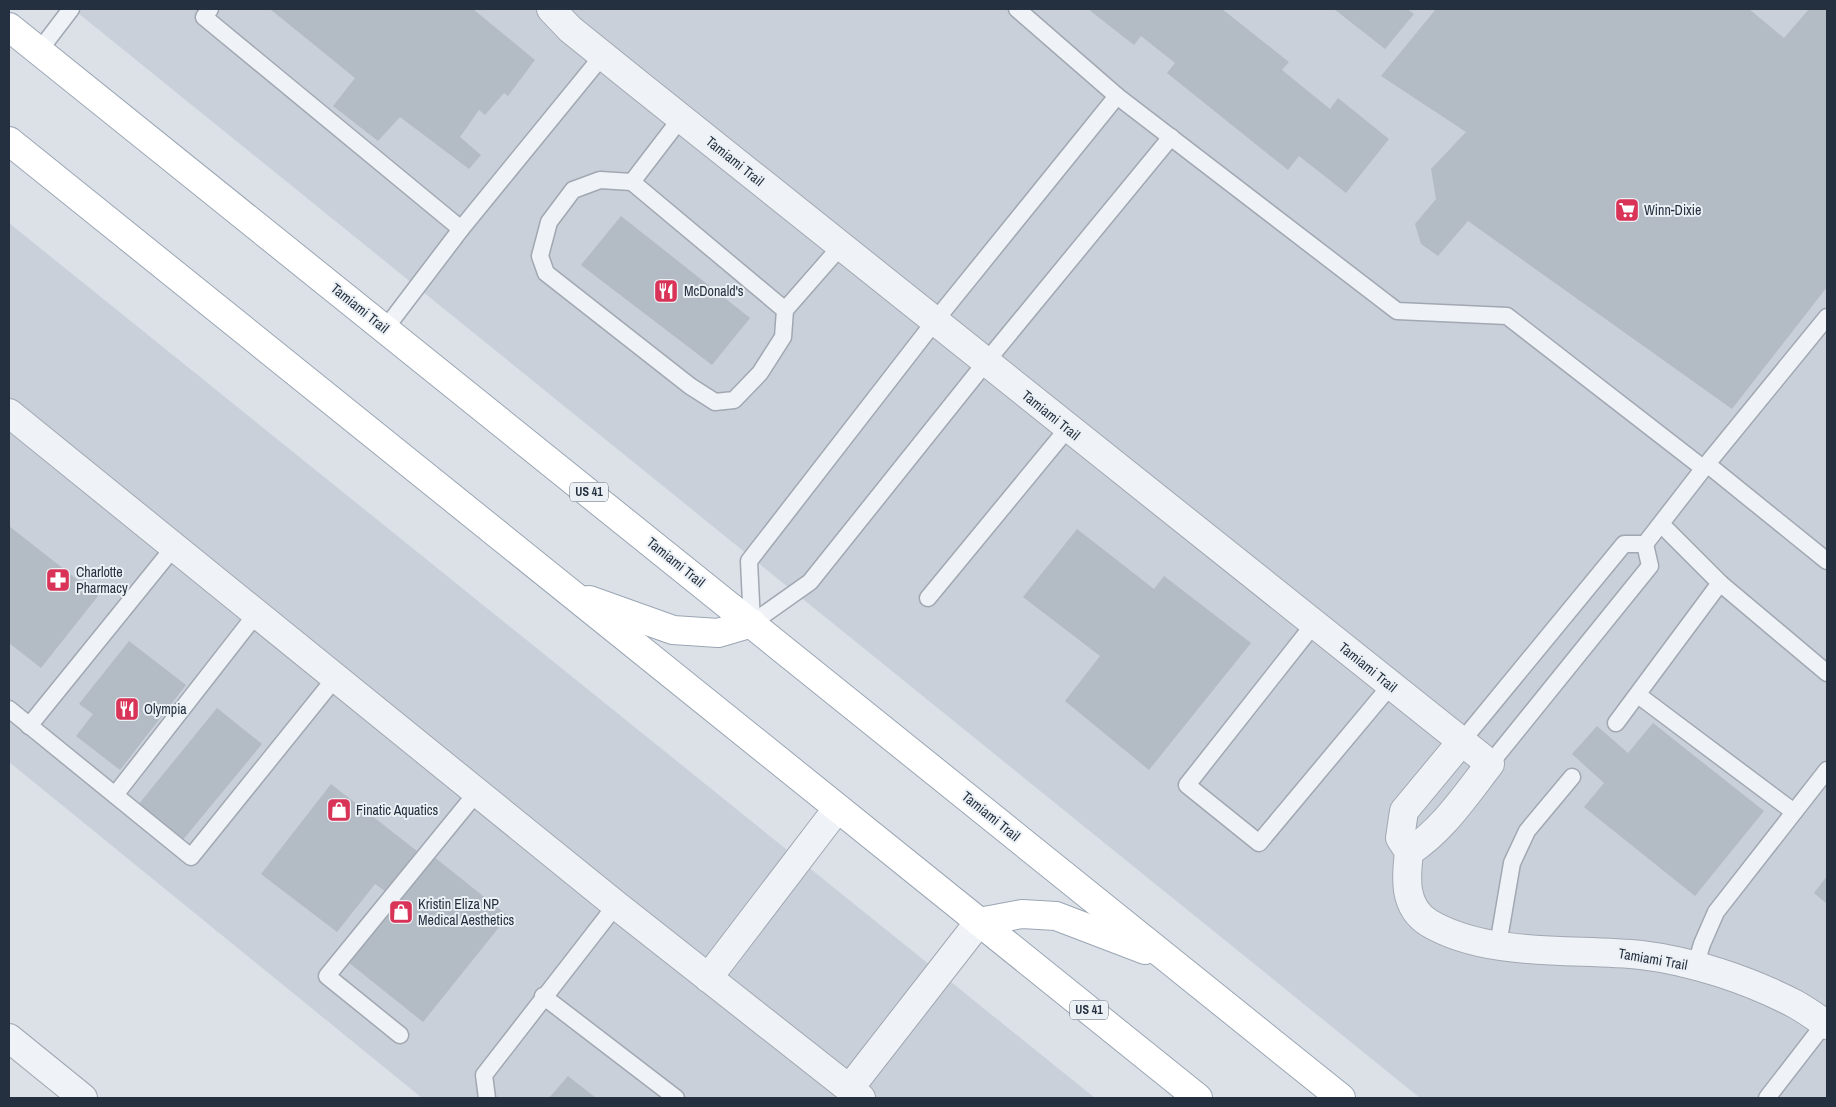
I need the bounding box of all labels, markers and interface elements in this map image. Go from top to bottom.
street label: Tamiami Trail [702,132,768,190]
supermarket icon: Winn-Dixie [1614,197,1640,223]
place label: Winn-Dixie [1644,201,1701,219]
restaurant icon: McDonald's [653,278,679,304]
street label: Tamiami Trail [327,279,393,337]
place label: McDonald's [684,282,744,300]
street label: Tamiami Trail [1018,386,1084,444]
road number: US 41 [570,482,608,502]
street label: Tamiami Trail [643,533,709,591]
place label: Charlotte Pharmacy [76,563,128,597]
pharmacy icon: Charlotte Pharmacy [45,567,71,593]
street label: Tamiami Trail [1335,638,1401,696]
restaurant icon: Olympia [114,696,140,722]
place label: Olympia [144,700,187,718]
street label: Tamiami Trail [958,787,1024,845]
shop icon: Finatic Aquatics [326,797,352,823]
place label: Finatic Aquatics [356,801,439,819]
place label: Kristin Eliza NP Medical Aesthetics [418,895,515,929]
shop icon: Kristin Eliza NP Medical Aesthetics [388,899,414,925]
street label: Tamiami Trail [1617,944,1689,974]
road number: US 41 [1070,1000,1108,1020]

